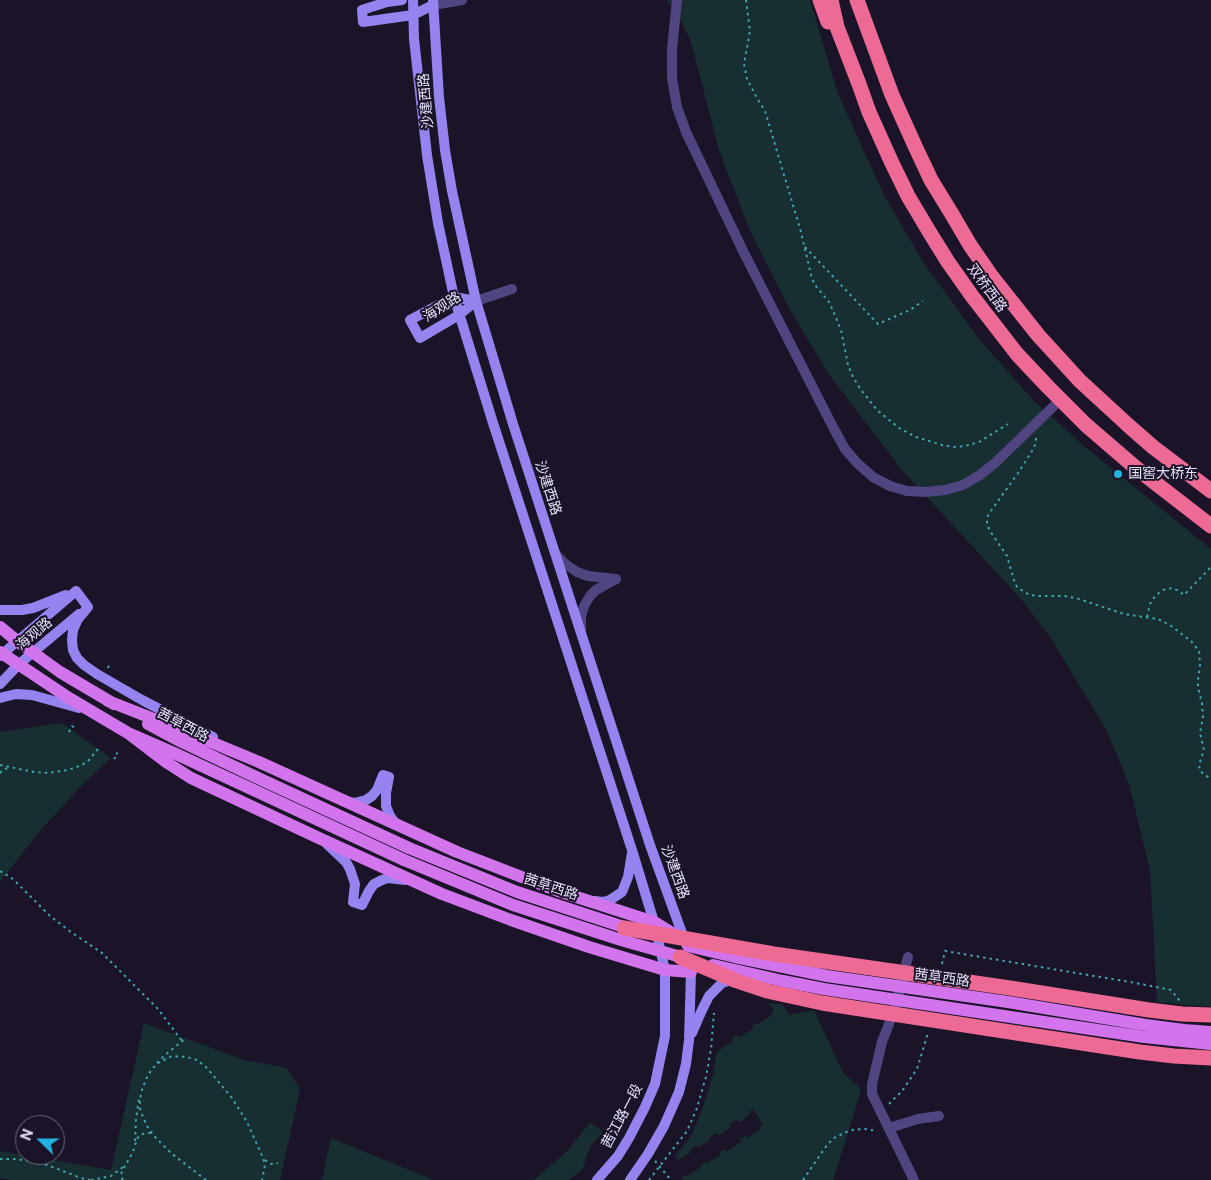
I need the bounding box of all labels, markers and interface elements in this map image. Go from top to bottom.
street label: 沙建西路 [415,72,437,130]
street label: 双桥西路 [964,260,1010,316]
street label: 海观路 [420,289,464,325]
street label: 沙建西路 [531,459,565,517]
place label: 国窖大桥东 [1128,466,1198,482]
marker: 国窖大桥东 [1112,468,1124,480]
street label: 海观路 [13,614,55,654]
street label: 茜草西路 [154,704,212,746]
street label: 沙建西路 [658,843,692,901]
street label: 茜草西路 [522,870,580,904]
street label: 茜草西路 [913,966,971,990]
street label: 茜江路一段 [598,1081,646,1151]
north arrow [15,1115,65,1165]
text: N [18,1127,36,1143]

